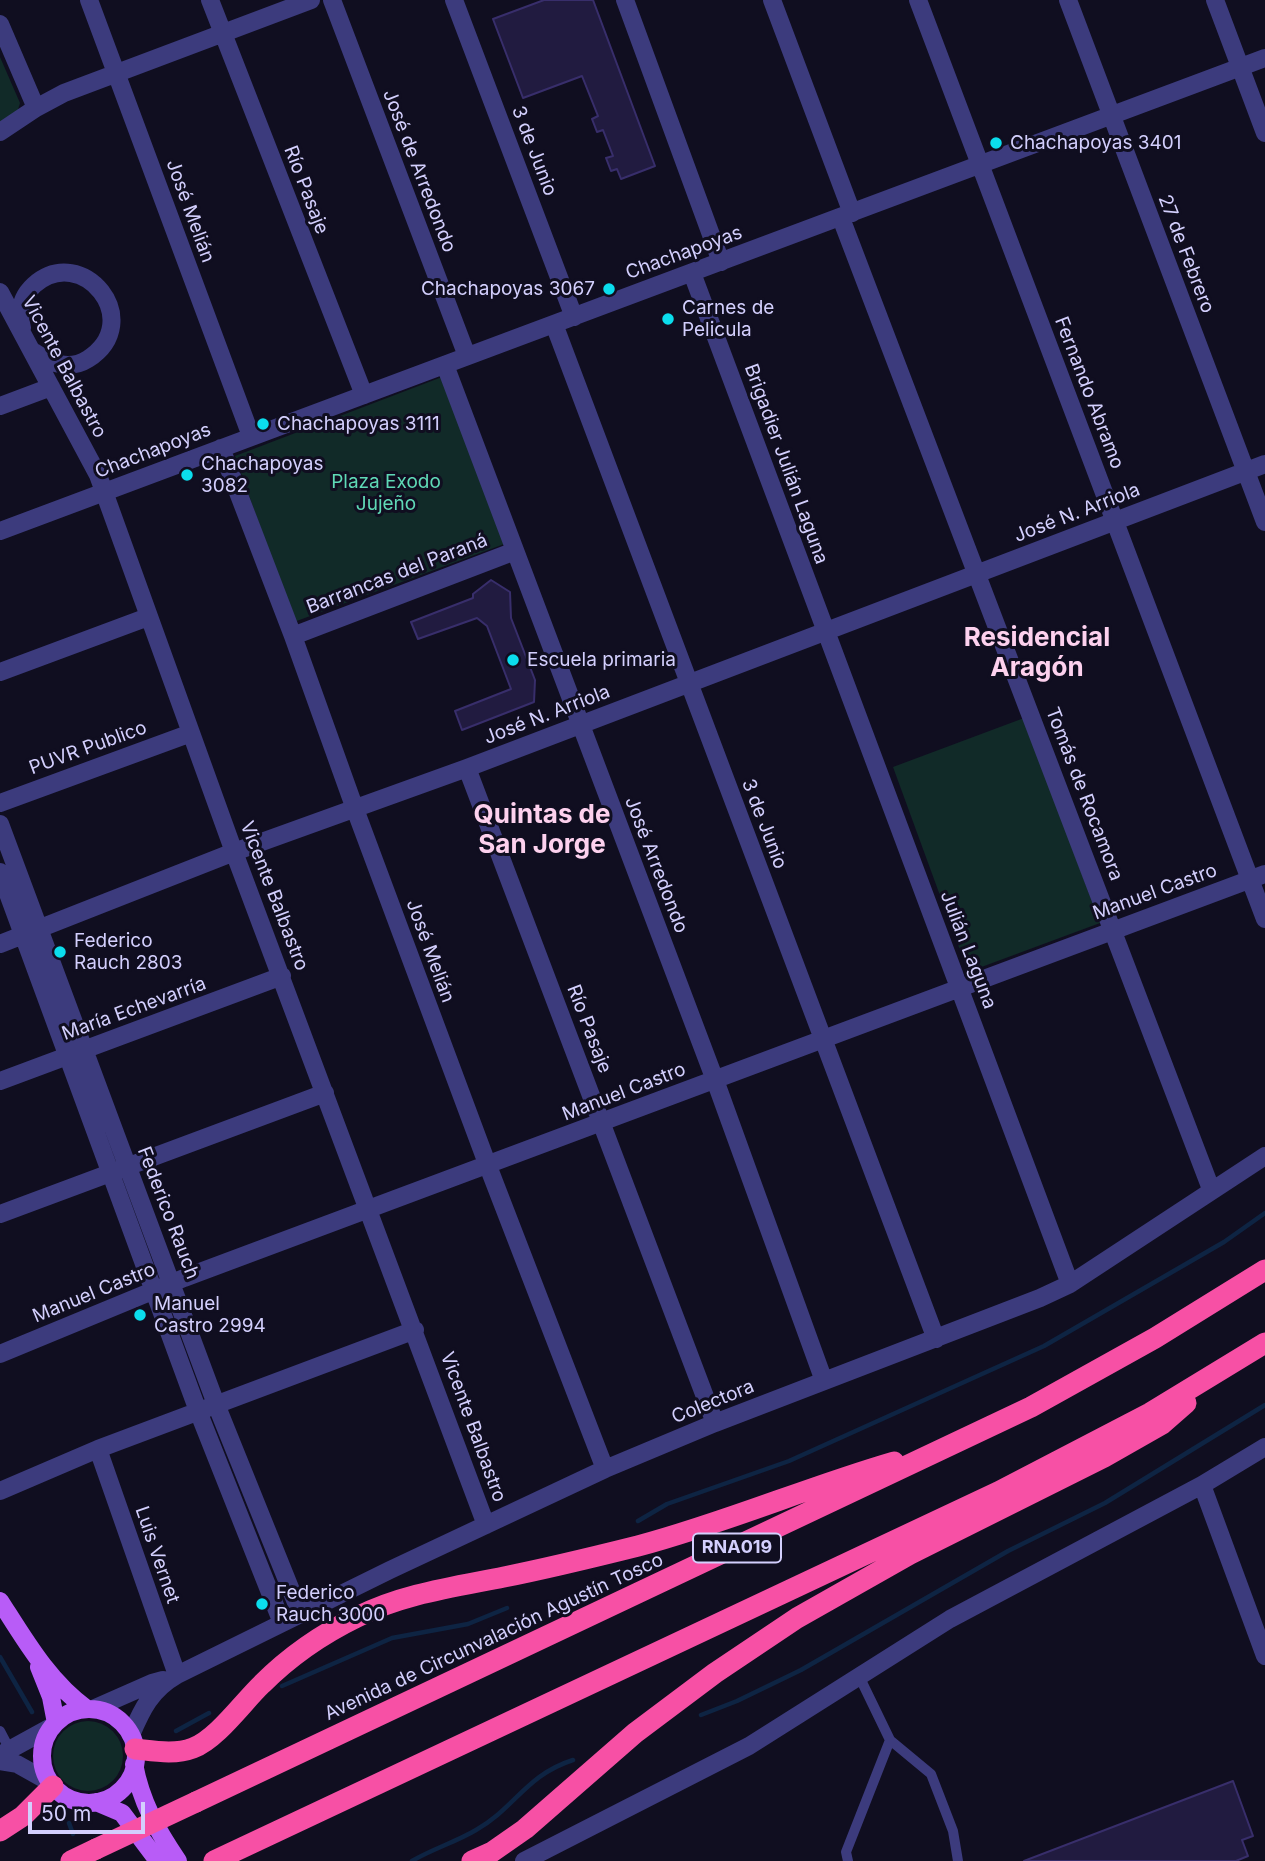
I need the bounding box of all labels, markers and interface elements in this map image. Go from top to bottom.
street label: José de Arredondo [377,86,461,256]
street label: 3 de Junio [506,103,562,199]
place label: Chachapoyas 3401 [1010,132,1182,154]
marker: Chachapoyas 3401 [988,135,1004,151]
street label: Río Pasaje [279,143,333,237]
street label: José Melián [161,156,219,266]
street label: 27 de Febrero [1153,192,1219,316]
street label: Chachapoyas [623,221,745,285]
place label: Chachapoyas 3067 [421,278,595,300]
marker: Chachapoyas 3067 [601,281,617,297]
street label: Vicente Balbastro [17,292,111,442]
place label: Carnes de Pelicula [682,297,774,341]
marker: Carnes de Pelicula [660,311,676,327]
street label: Fernando Abramo [1049,314,1129,472]
street label: Brigadier Julián Laguna [739,361,833,567]
place label: Chachapoyas 3111 [277,413,440,435]
marker: Chachapoyas 3111 [255,416,271,432]
street label: Chachapoyas [92,418,214,484]
place label: Chachapoyas 3082 [201,453,323,497]
marker: Chachapoyas 3082 [179,467,195,483]
park label: Plaza Exodo Jujeño [331,471,441,515]
street label: José N. Arriola [1011,479,1143,547]
street label: Barrancas del Paraná [303,529,491,619]
district label: Residencial Aragón [964,622,1110,684]
place label: Escuela primaria [527,649,676,671]
marker: Escuela primaria [505,652,521,668]
street label: José N. Arriola [481,681,613,749]
street label: Tomás de Rocamora [1040,704,1128,884]
street label: PUVR Publico [26,716,150,780]
street label: 3 de Junio [736,776,792,872]
street label: José Arredondo [619,793,693,937]
district label: Quintas de San Jorge [474,799,610,860]
street label: Vicente Balbastro [235,818,313,974]
street label: Manuel Castro [1090,859,1220,925]
street label: Julián Laguna [935,888,1001,1012]
street label: José Melián [401,896,459,1006]
place label: Federico Rauch 2803 [74,930,183,974]
marker: Federico Rauch 2803 [52,944,68,960]
street label: María Echevarría [59,972,209,1046]
street label: Río Pasaje [562,982,616,1076]
street label: Manuel Castro [559,1058,689,1126]
street label: Federico Rauch [132,1144,204,1282]
street label: Manuel Castro [29,1258,159,1328]
place label: Manuel Castro 2994 [154,1293,266,1337]
marker: Manuel Castro 2994 [132,1307,148,1323]
street label: Vicente Balbastro [435,1349,511,1505]
street label: Colectora [668,1375,758,1429]
street label: Luis Vernet [130,1503,184,1607]
road number: RNA019 [693,1534,781,1562]
street label: Avenida de Circunvalación Agustín Tosco [321,1548,667,1726]
place label: Federico Rauch 3000 [276,1582,385,1626]
marker: Federico Rauch 3000 [254,1596,270,1612]
scale bar [32,1787,149,1831]
text: 50 m [41,1801,91,1826]

